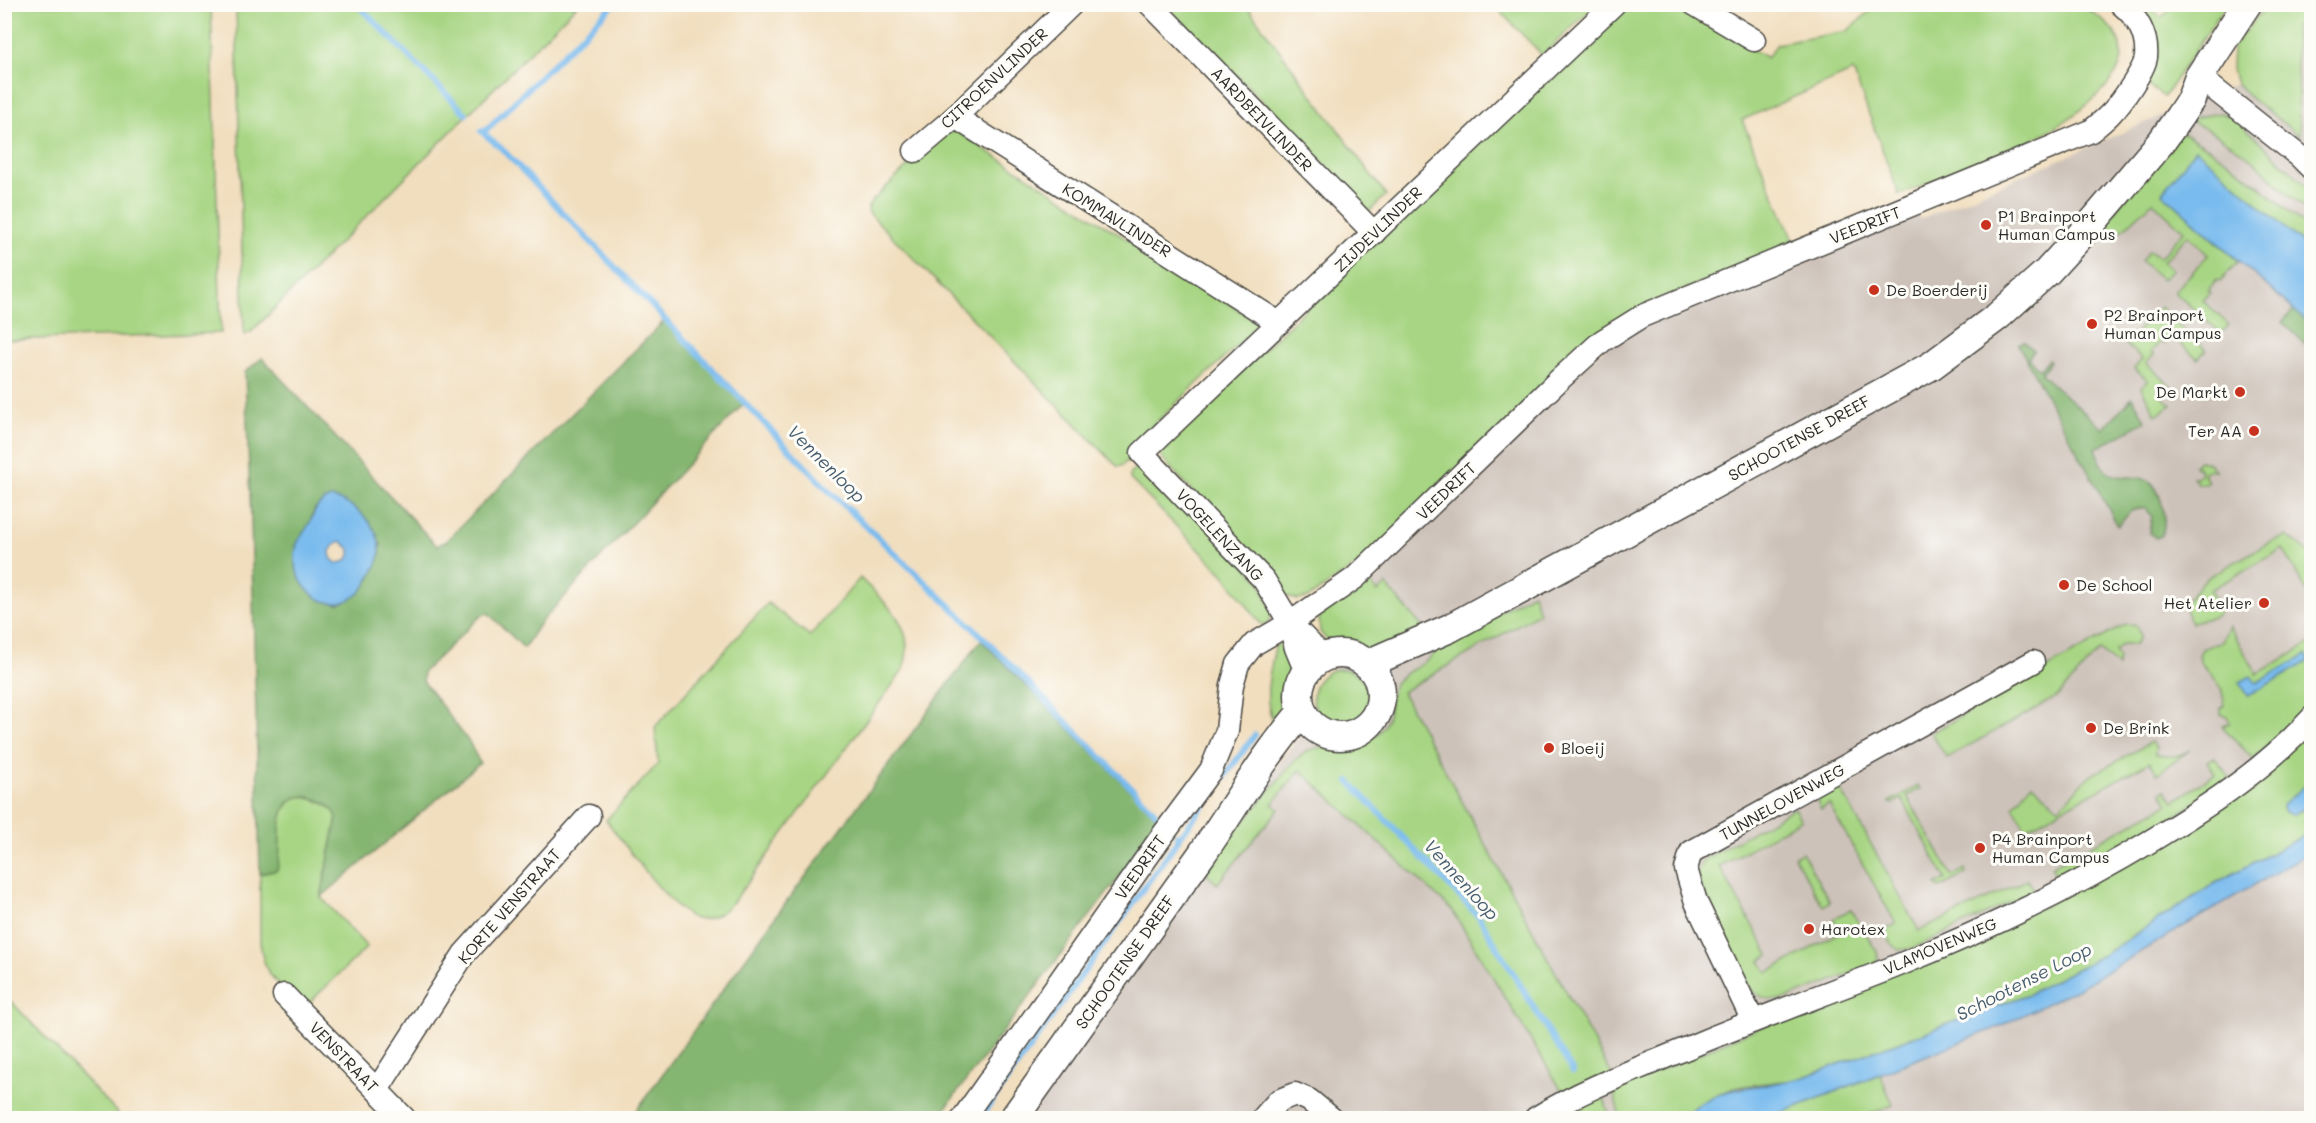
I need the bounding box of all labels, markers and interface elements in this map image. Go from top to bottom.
street label: CITROENVLINDER [936,22,1052,133]
street label: AARDBEIVLINDER [1207,62,1318,175]
street label: KOMMAVLINDER [1059,178,1176,261]
street label: ZIJDEVLINDER [1329,181,1426,276]
street label: VEEDRIFT [1826,201,1903,248]
place label: P1 Brainport Human Campus [1998,205,2115,244]
marker: P1 Brainport Human Campus [1979,218,1993,232]
place label: De Boerderij [1886,279,1988,300]
marker: De Boerderij [1867,283,1881,297]
place label: P2 Brainport Human Campus [2104,304,2221,343]
marker: P2 Brainport Human Campus [2085,317,2099,331]
place label: De Markt [2156,381,2228,402]
marker: De Markt [2233,385,2247,399]
street label: SCHOOTENSE DREEF [1724,390,1873,485]
water label: Vennenloop [782,419,871,508]
place label: Ter AA [2188,420,2242,441]
marker: Ter AA [2247,424,2261,438]
street label: VEEDRIFT [1411,457,1480,524]
street label: VOGELENZANG [1172,484,1269,585]
place label: De School [2076,574,2152,595]
marker: De School [2057,578,2071,592]
place label: Het Atelier [2164,592,2252,613]
marker: Het Atelier [2257,596,2271,610]
place label: De Brink [2103,717,2169,738]
marker: De Brink [2084,721,2098,735]
place label: Bloeij [1561,737,1605,758]
marker: Bloeij [1542,741,1556,755]
street label: TUNNELOVENWEG [1716,758,1848,845]
place label: P4 Brainport Human Campus [1992,828,2109,867]
street label: VEEDRIFT [1110,830,1170,903]
water label: Vennenloop [1419,834,1505,925]
marker: P4 Brainport Human Campus [1973,841,1987,855]
street label: KORTE VENSTRAAT [453,843,565,968]
street label: SCHOOTENSE DREEF [1070,891,1179,1033]
street label: VLAMOVENWEG [1880,912,2000,979]
place label: Harotex [1821,918,1885,939]
marker: Harotex [1802,922,1816,936]
water label: Schootense Loop [1952,937,2095,1026]
street label: VENSTRAAT [305,1017,383,1097]

